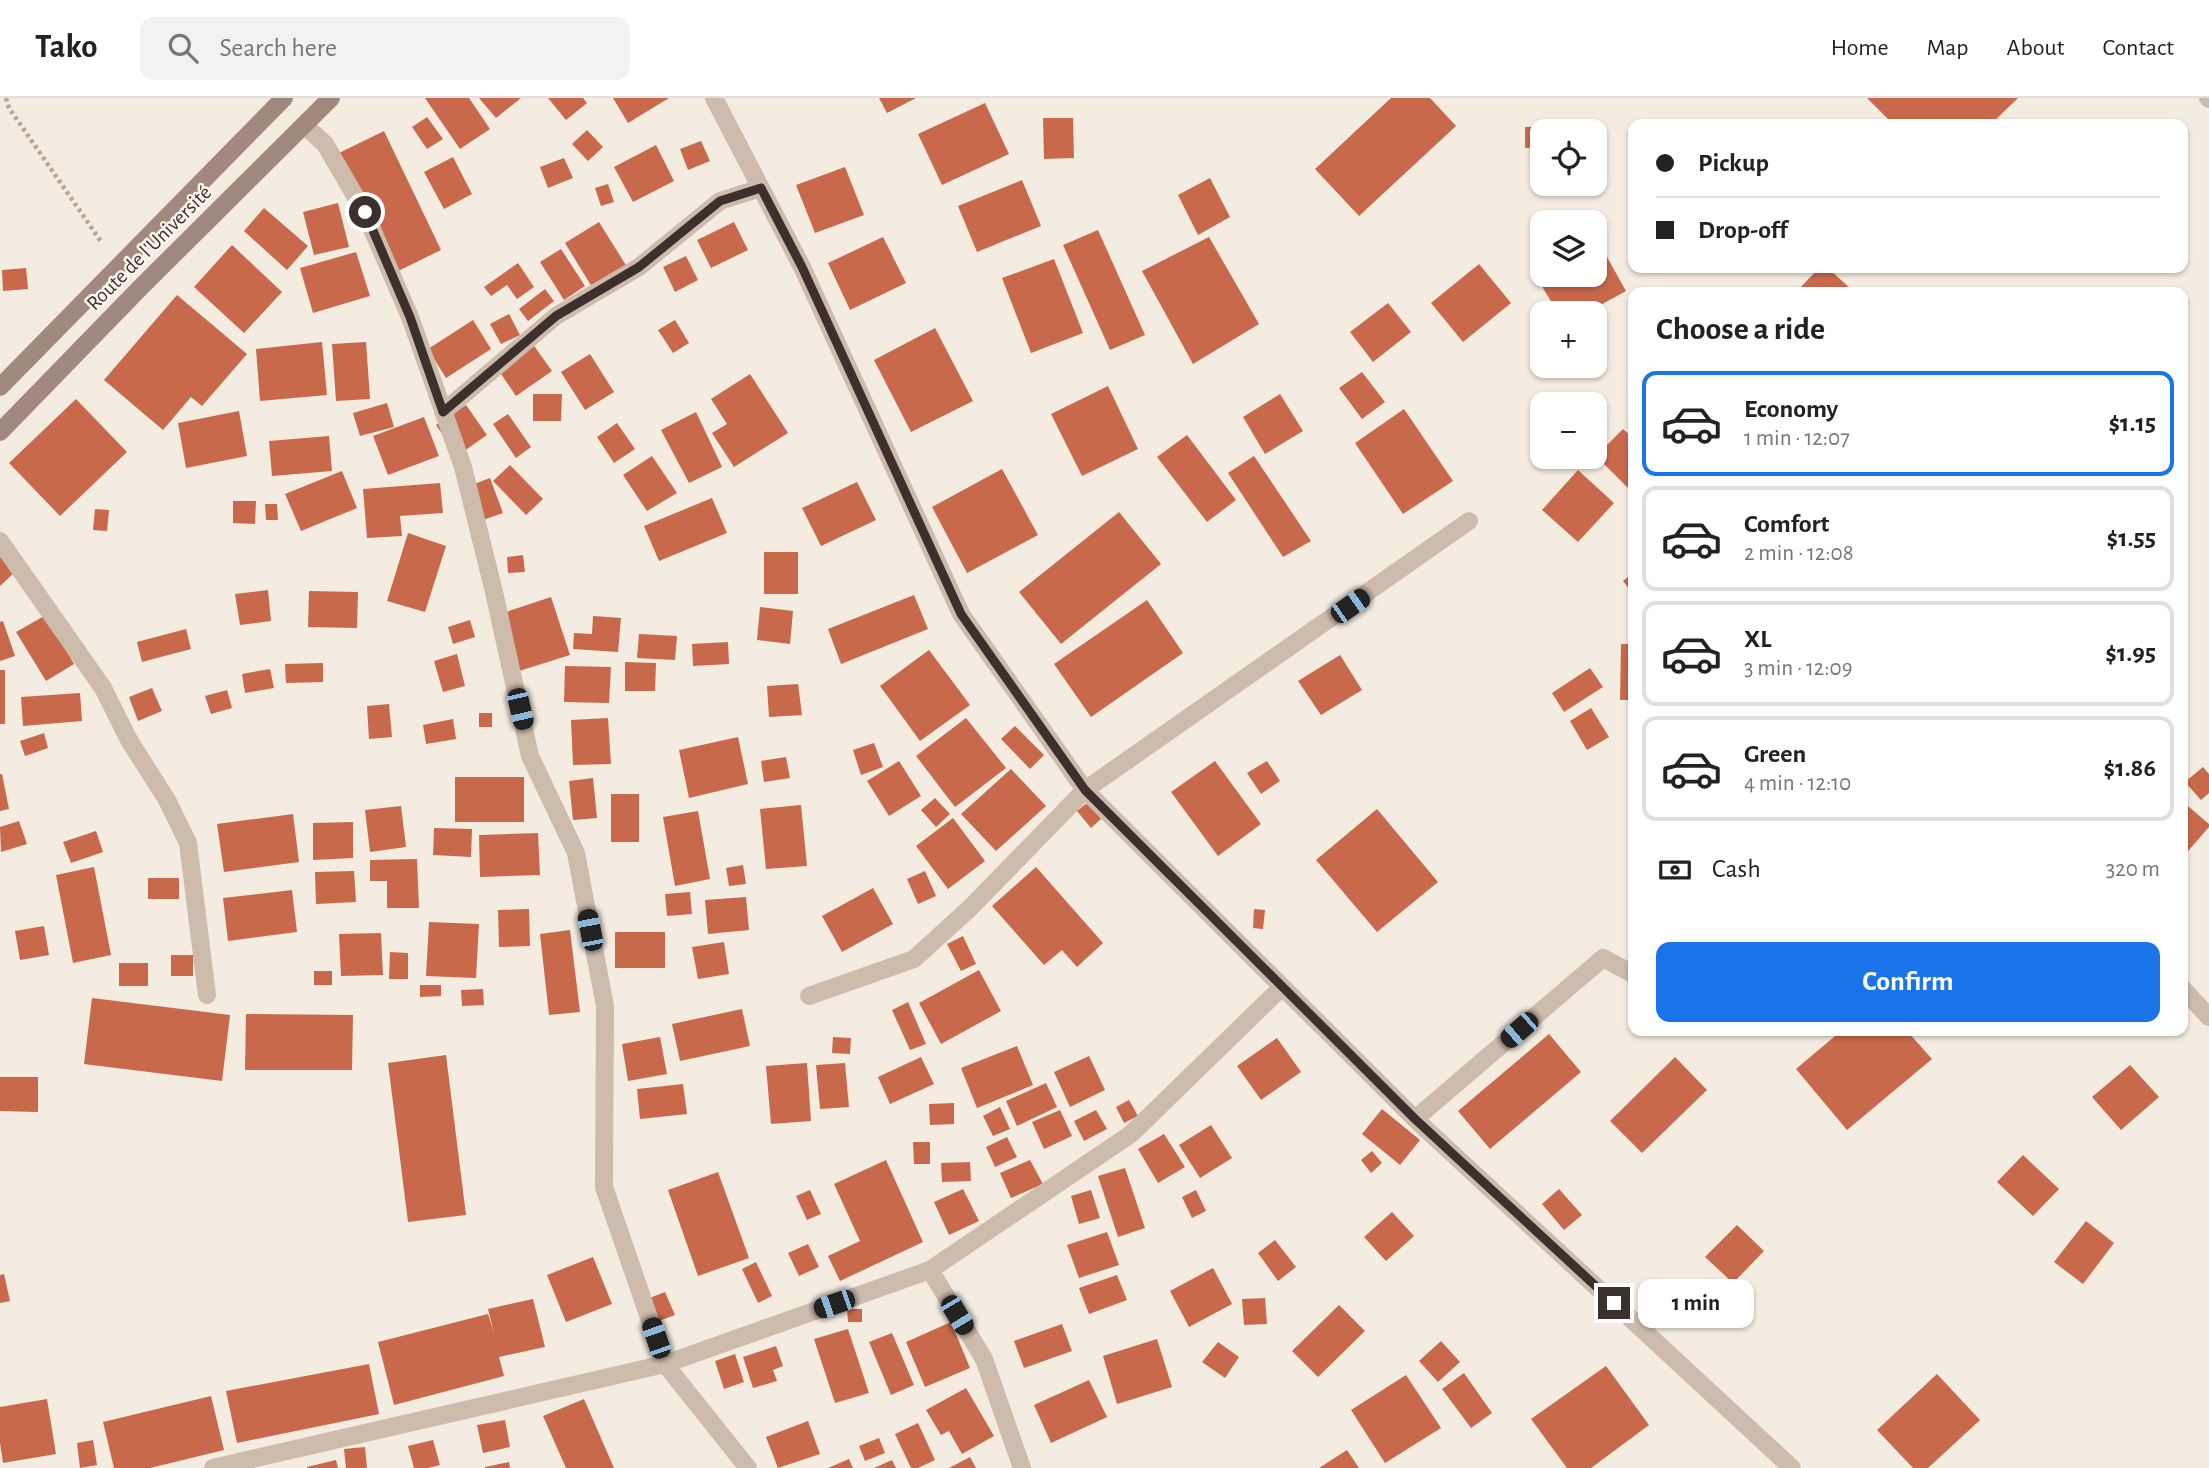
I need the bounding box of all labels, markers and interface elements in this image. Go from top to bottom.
search box [140,17,630,80]
icon: search [164,29,202,67]
text: Tako [35,31,98,64]
text: Search here [220,35,337,61]
text: Home [1831,36,1889,60]
text: Map [1927,36,1969,60]
text: About [2007,36,2064,60]
text: Contact [2102,36,2174,60]
map controls [1530,119,1607,469]
button: locate [1530,119,1607,196]
text: Pickup [1698,150,1769,176]
street label: Route de l'Université [83,182,215,314]
route start [349,196,381,228]
button: layers [1530,210,1607,287]
text: Drop-off [1698,217,1787,243]
button: + [1530,301,1607,378]
text: Choose a ride [1656,313,1825,345]
button: − [1530,392,1607,469]
icon: car [1660,392,1723,455]
text: Economy [1744,396,1838,422]
text: $1.15 [2108,410,2156,436]
text: 1 min · 12:07 [1744,427,1850,450]
icon: car [1660,507,1723,570]
text: Comfort [1744,511,1829,537]
text: $1.55 [2107,525,2156,551]
text: 2 min · 12:08 [1744,542,1854,565]
car [1327,585,1374,627]
icon: car [1660,622,1723,685]
text: XL [1744,626,1771,652]
text: $1.95 [2105,640,2156,666]
text: 3 min · 12:09 [1744,657,1853,680]
car [506,686,535,732]
icon: car [1660,737,1723,800]
text: Green [1744,741,1806,767]
text: $1.86 [2104,755,2156,781]
text: 4 min · 12:10 [1744,772,1851,795]
icon: cash [1656,851,1694,889]
text: Cash [1712,856,1761,882]
text: 320 m [2106,858,2160,881]
car [576,907,605,953]
button: Confirm [1656,942,2160,1022]
car [1497,1008,1542,1052]
callout: 1 min [1638,1278,1754,1328]
car [811,1287,858,1321]
route end [1598,1287,1630,1319]
car [938,1292,977,1338]
text: 1 min [1672,1292,1720,1315]
car [640,1315,673,1361]

